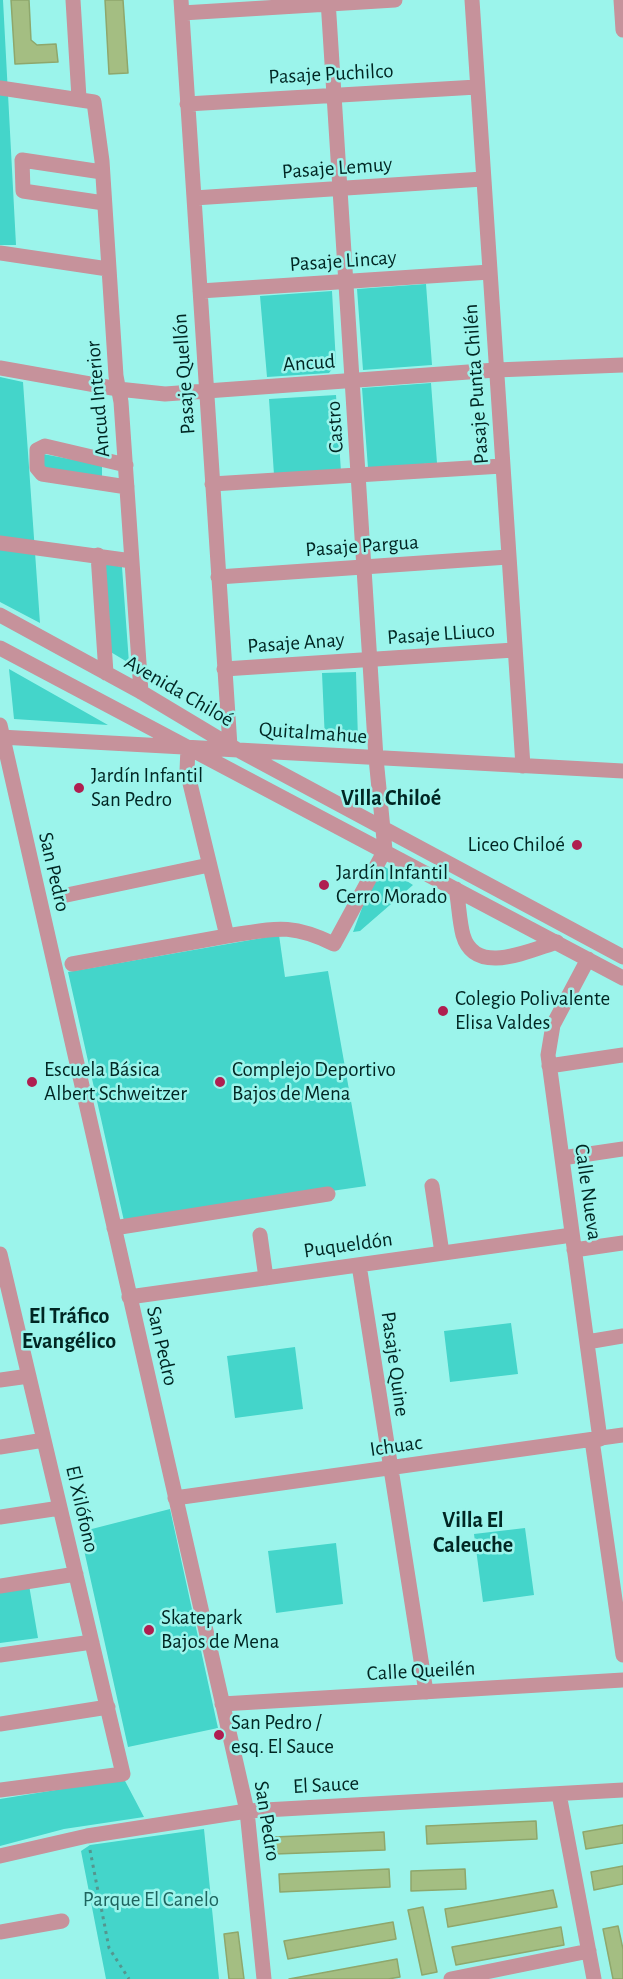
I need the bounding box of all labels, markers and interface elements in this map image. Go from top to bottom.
street label: Pasaje Puchilco [268,58,394,90]
street label: Pasaje Lemuy [281,152,393,184]
street label: Pasaje Lincay [289,245,397,277]
street label: Pasaje Punta Chilén [458,303,494,465]
street label: Pasaje Quellón [167,313,201,435]
street label: Ancud Interior [80,340,116,458]
street label: Ancud [282,349,336,377]
street label: Castro [321,400,349,454]
street label: Pasaje Pargua [304,529,420,563]
street label: Pasaje LLiuco [386,618,496,650]
street label: Pasaje Anay [247,627,345,659]
street label: Avenida Chiloé [120,650,238,732]
street label: Quitalmahue [258,717,368,749]
place label: Jardín Infantil San Pedro [91,763,203,813]
marker: Jardín Infantil San Pedro [72,781,86,795]
district label: Villa Chiloé [341,785,441,811]
street label: San Pedro [33,830,75,914]
place label: Liceo Chiloé [468,832,565,858]
marker: Liceo Chiloé [570,838,584,852]
place label: Jardín Infantil Cerro Morado [336,860,448,910]
marker: Jardín Infantil Cerro Morado [317,878,331,892]
place label: Colegio Polivalente Elisa Valdes [455,986,610,1036]
marker: Colegio Polivalente Elisa Valdes [436,1004,450,1018]
place label: Escuela Básica Albert Schweitzer [44,1057,187,1107]
place label: Complejo Deportivo Bajos de Mena [232,1057,396,1107]
marker: Escuela Básica Albert Schweitzer [25,1075,39,1089]
marker: Complejo Deportivo Bajos de Mena [213,1075,227,1089]
street label: Calle Nueva [569,1142,607,1242]
street label: Puqueldón [302,1226,394,1264]
district label: El Tráfico Evangélico [22,1303,116,1354]
street label: San Pedro [141,1304,183,1388]
street label: Pasaje Quine [375,1310,415,1418]
street label: Ichuac [368,1430,424,1462]
street label: El Xilófono [60,1463,104,1555]
district label: Villa El Caleuche [433,1507,513,1558]
place label: Skatepark Bajos de Mena [161,1605,279,1655]
marker: Skatepark Bajos de Mena [142,1623,156,1637]
street label: Calle Queilén [366,1656,476,1686]
place label: San Pedro / esq. El Sauce [231,1710,334,1760]
marker: San Pedro / esq. El Sauce [212,1728,226,1742]
street label: El Sauce [292,1771,360,1799]
street label: San Pedro [248,1779,286,1863]
park label: Parque El Canelo [83,1887,219,1913]

